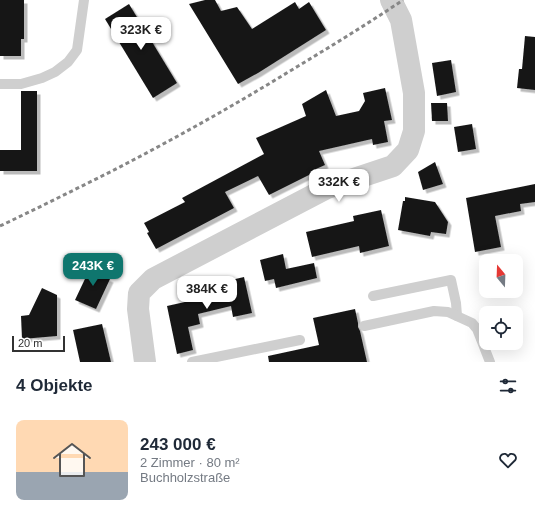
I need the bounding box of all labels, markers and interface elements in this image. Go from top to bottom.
pin: 323K € [108,17,174,51]
text: 323K € [120,22,162,37]
pin: 332K € [306,169,372,203]
text: 332K € [318,174,360,189]
pin: 243K € [60,253,126,287]
north arrow [479,254,523,298]
map controls [479,254,523,350]
text: 243K € [72,258,114,273]
pin: 384K € [174,276,240,310]
text: 384K € [186,281,228,296]
button: locate [479,306,523,350]
scale bar [12,334,65,353]
text: 20 m [18,337,42,349]
icon: filters [497,375,519,397]
text: 4 Objekte [16,376,93,395]
text: 243 000 € [140,435,216,454]
icon: home [48,436,96,484]
icon: heart [497,449,519,471]
text: 2 Zimmer · 80 m² [140,455,240,470]
text: Buchholzstraße [140,470,230,485]

